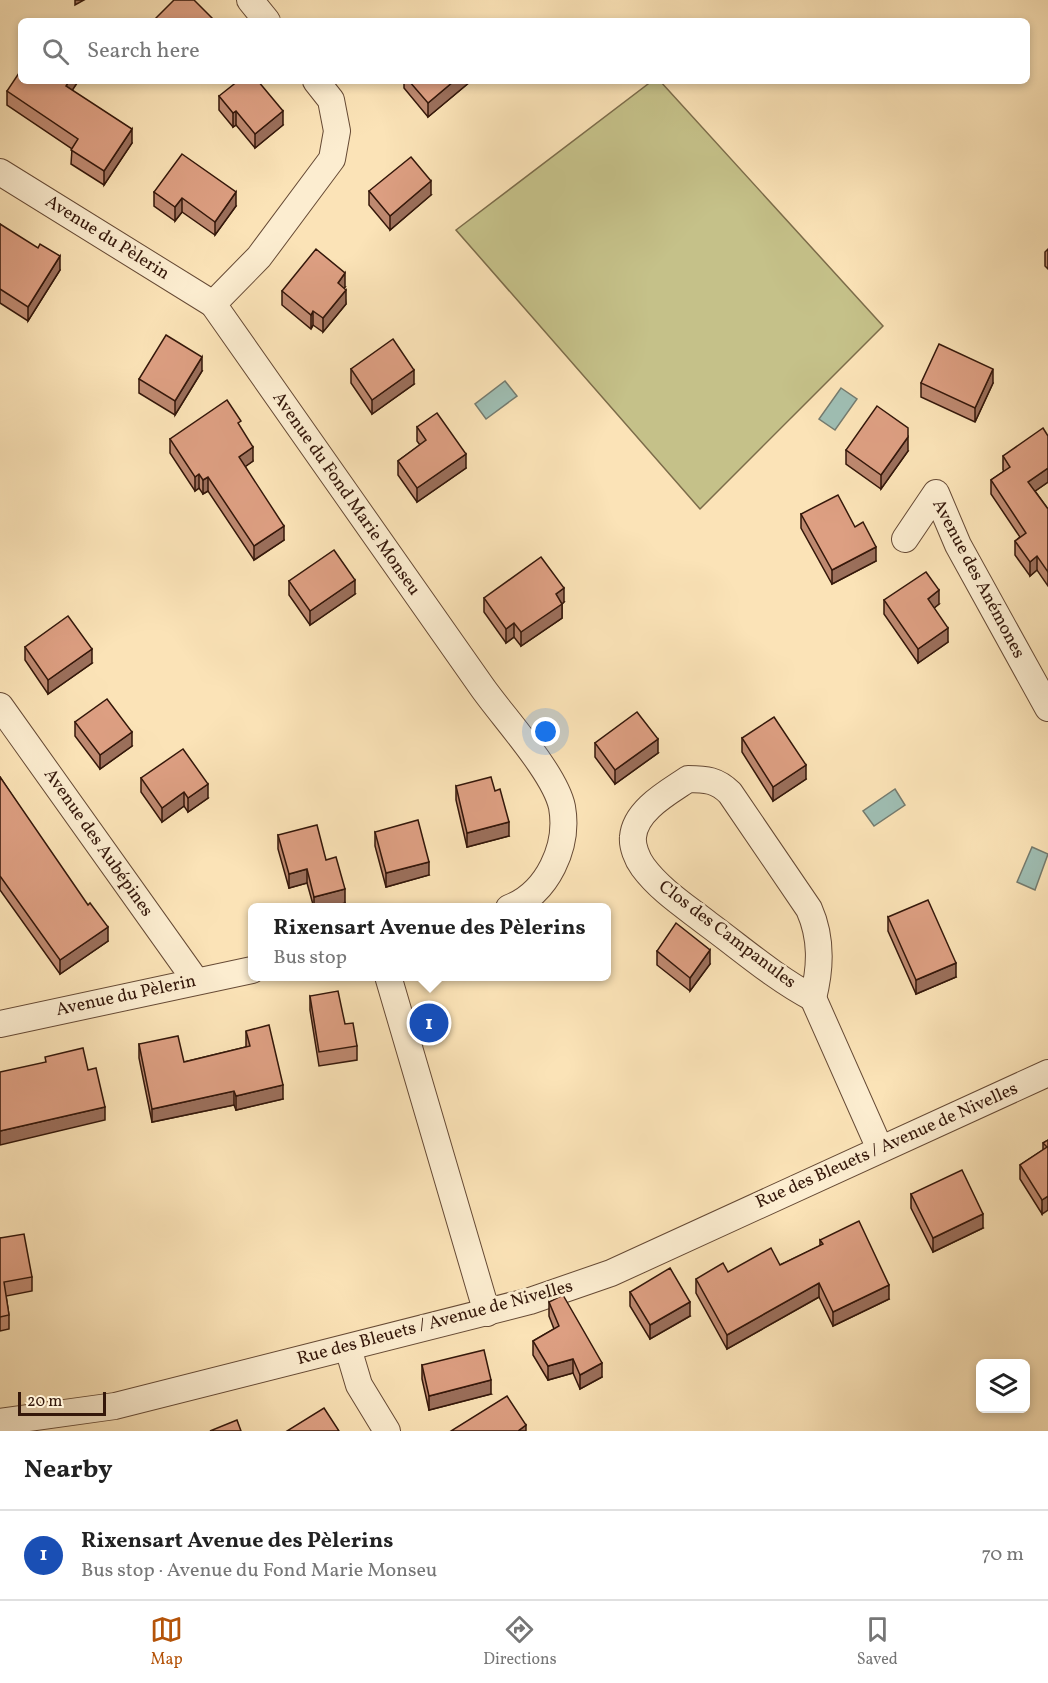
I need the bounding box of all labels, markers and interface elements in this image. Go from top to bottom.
search box [18,18,1030,84]
icon: search [39,35,72,68]
text: Search here [87,36,200,67]
street label: Avenue du Pèlerin [40,190,174,287]
street label: Avenue du Fond Marie Monseu [266,387,426,601]
street label: Avenue des Anémones [925,495,1031,663]
your location [531,717,560,746]
street label: Avenue des Aubépines [37,764,159,922]
street label: Clos des Campanules [653,875,801,995]
popup [248,903,611,981]
text: Rixensart Avenue des Pèlerins [273,913,586,944]
text: Bus stop [273,944,347,972]
street label: Avenue du Pèlerin [54,969,199,1023]
pin: 1 [410,1000,448,1046]
street label: Rue des Bleuets / Avenue de Nivelles [752,1077,1022,1215]
street label: Rue des Bleuets / Avenue de Nivelles [294,1274,576,1372]
map controls [976,1359,1030,1413]
button: layers [976,1359,1030,1413]
scale bar [18,1389,106,1416]
text: 20 m [27,1391,62,1413]
text: Nearby [24,1452,113,1488]
text: Rixensart Avenue des Pèlerins [81,1526,394,1557]
text: 1 [39,1541,48,1569]
text: 70 m [981,1541,1024,1569]
text: Bus stop · Avenue du Fond Marie Monseu [81,1557,437,1585]
tab: Map [150,1613,183,1671]
tab: Directions [483,1613,557,1671]
tab: Saved [857,1613,898,1671]

